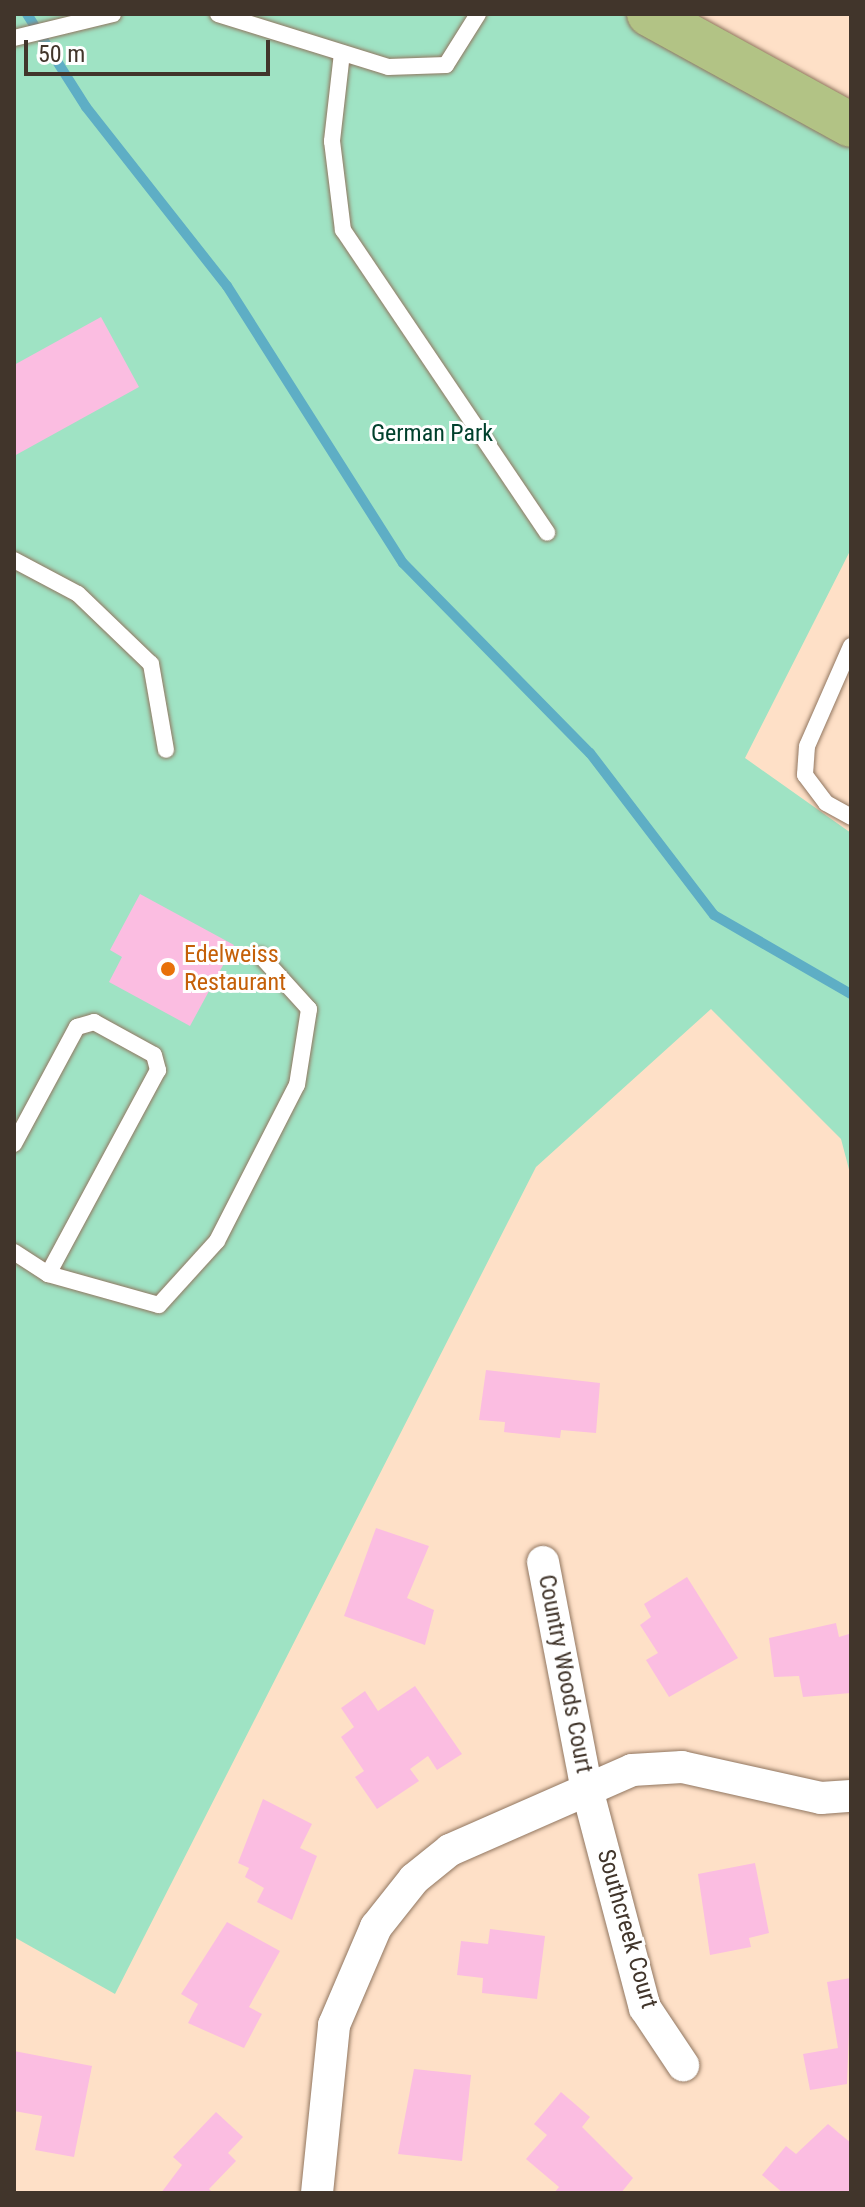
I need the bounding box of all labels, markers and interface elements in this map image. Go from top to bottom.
scale bar [28,24,274,74]
text: 50 m [38,40,85,68]
park label: German Park [371,420,493,448]
place label: Edelweiss Restaurant [184,941,286,997]
marker: Edelweiss Restaurant [159,960,177,978]
street label: Country Woods Court [532,1572,598,1776]
street label: Southcreek Court [591,1846,663,2012]

